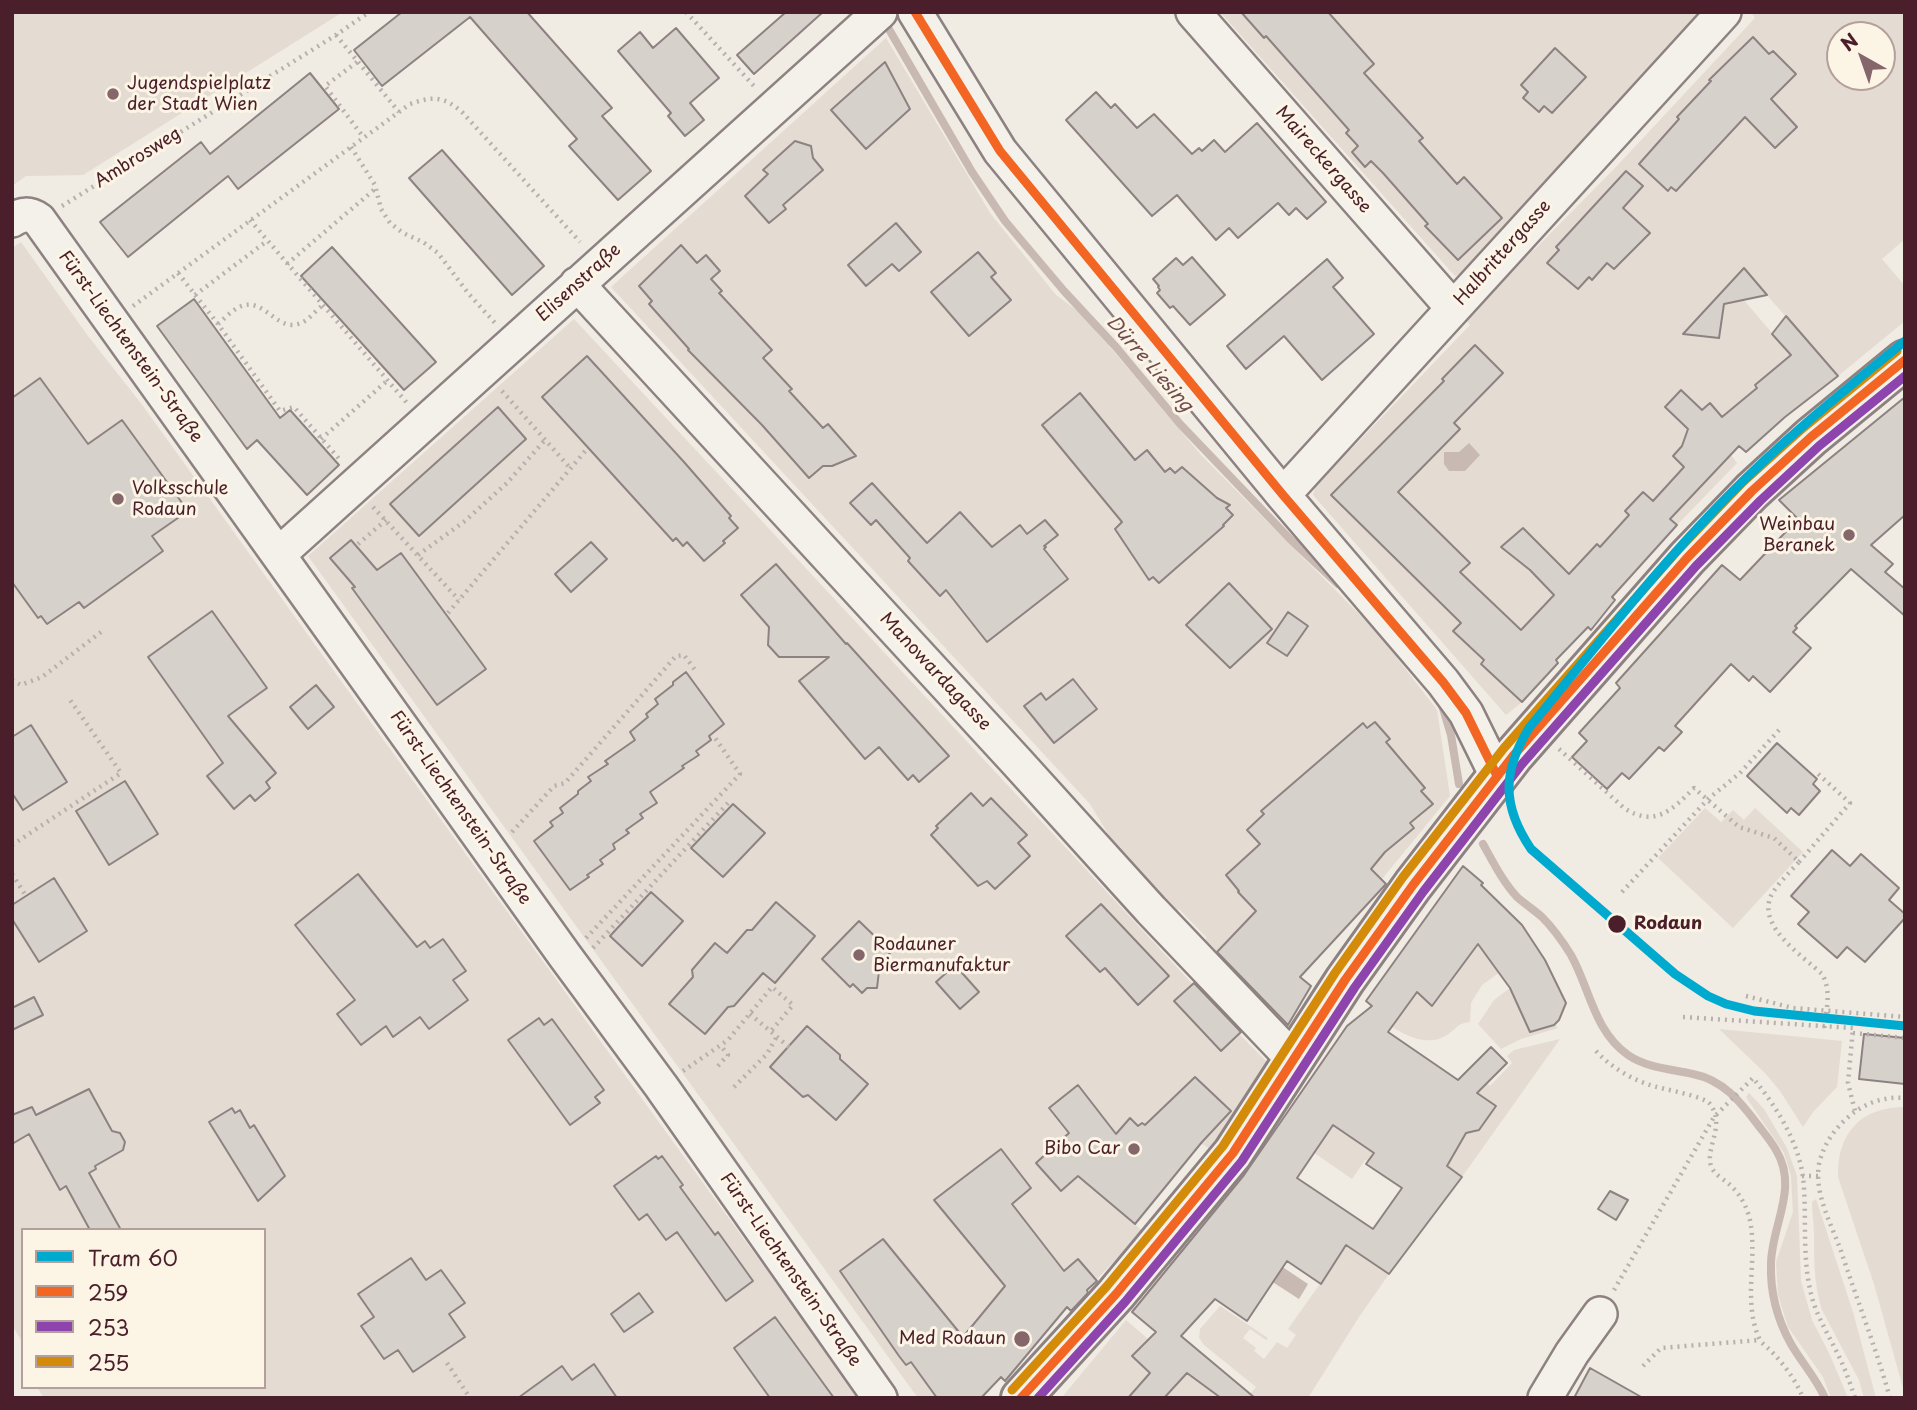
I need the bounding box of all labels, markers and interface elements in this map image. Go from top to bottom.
north arrow [1826,21,1896,91]
text: N [1834,26,1864,57]
place label: Jugendspielplatz der Stadt Wien [127,73,271,116]
marker: Jugendspielplatz der Stadt Wien [105,86,121,102]
street label: Maireckergasse [1271,102,1375,218]
street label: Ambrosweg [91,123,185,193]
street label: Halbrittergasse [1450,196,1556,310]
street label: Elisenstraße [532,239,626,327]
street label: Fürst-Liechtenstein-Straße [53,247,207,447]
water label: Dürre Liesing [1101,311,1197,417]
place label: Volksschule Rodaun [132,478,228,520]
marker: Volksschule Rodaun [110,491,126,507]
place label: Weinbau Beranek [1759,514,1835,556]
marker: Weinbau Beranek [1841,527,1857,543]
street label: Manowardagasse [875,609,995,735]
street label: Fürst-Liechtenstein-Straße [385,707,535,909]
marker: Rodaun [1606,913,1628,935]
place label: Rodaun [1634,913,1702,935]
place label: Rodauner Biermanufaktur [873,934,1010,976]
marker: Rodauner Biermanufaktur [851,947,867,963]
place label: Bibo Car [1044,1138,1120,1160]
marker: Bibo Car [1126,1141,1142,1157]
street label: Fürst-Liechtenstein-Straße [715,1169,865,1371]
legend [21,1228,266,1389]
text: Tram 60 [88,1241,178,1273]
text: 259 [88,1276,129,1308]
text: 253 [88,1311,129,1343]
place label: Med Rodaun [899,1328,1006,1350]
marker: Med Rodaun [1012,1329,1032,1349]
text: 255 [88,1346,129,1378]

